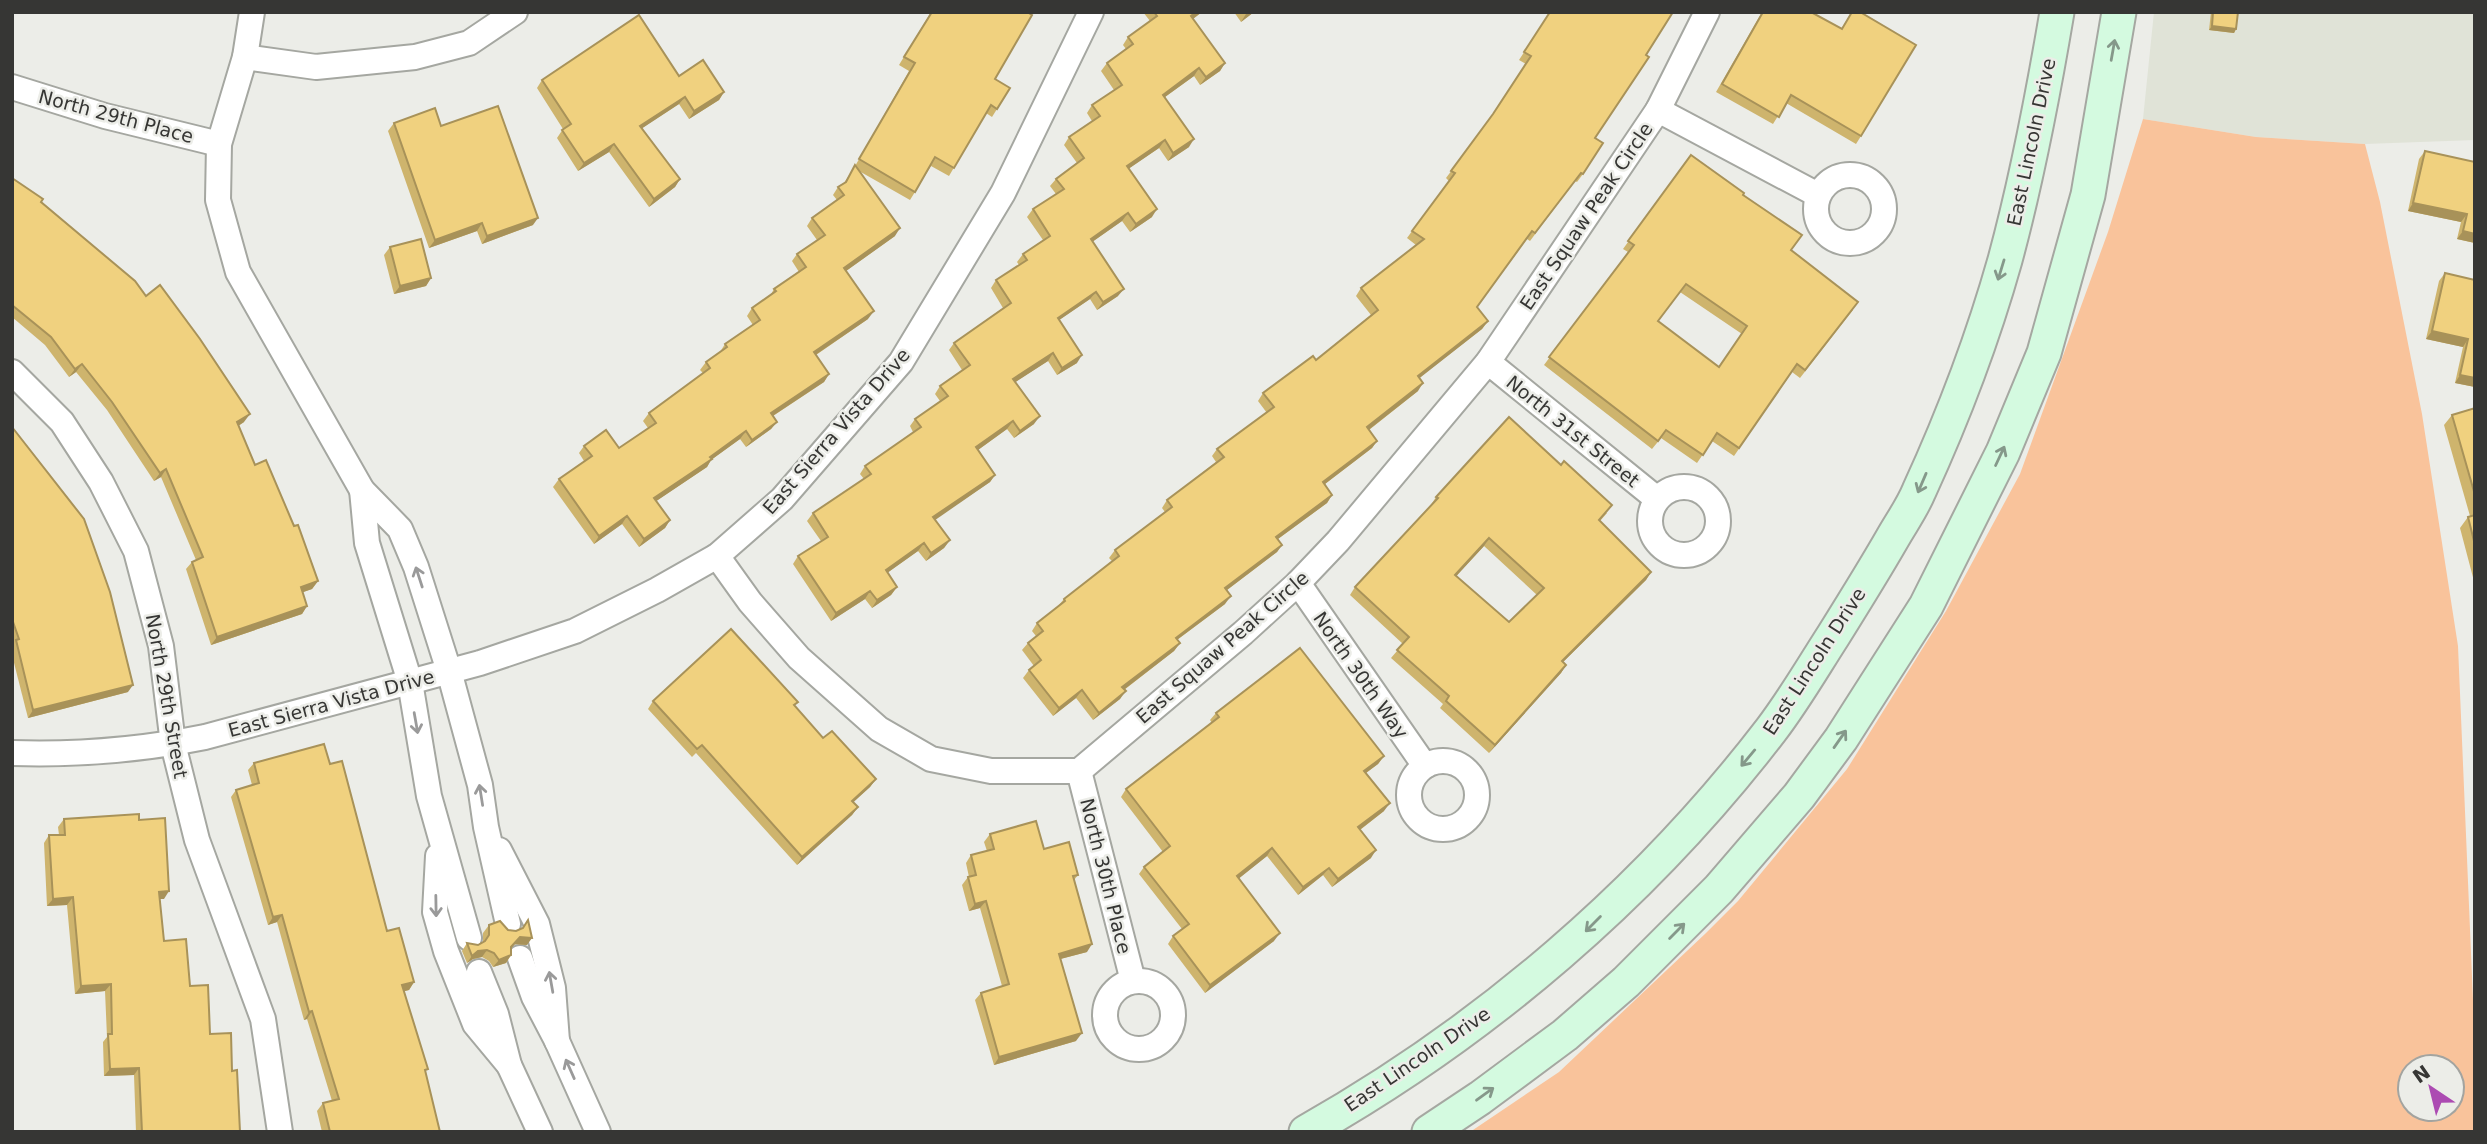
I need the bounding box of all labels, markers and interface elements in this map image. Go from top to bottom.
one-way arrow [2107,39,2120,62]
street label: East Lincoln Drive [2002,56,2060,228]
street label: North 29th Place [36,85,196,147]
street label: East Squaw Peak Circle [1515,118,1657,314]
one-way arrow [1994,259,2007,281]
street label: East Sierra Vista Drive [758,344,914,518]
street label: North 31st Street [1502,371,1644,491]
one-way arrow [1994,446,2007,467]
one-way arrow [1915,472,1928,494]
one-way arrow [412,566,424,588]
street label: East Squaw Peak Circle [1131,566,1313,728]
street label: East Lincoln Drive [1758,583,1870,739]
street label: North 30th Way [1309,608,1413,742]
street label: North 29th Street [142,612,192,780]
street label: East Sierra Vista Drive [225,665,437,741]
one-way arrow [410,711,423,734]
one-way arrow [1833,730,1848,749]
one-way arrow [1740,748,1756,766]
one-way arrow [474,784,487,807]
street label: North 30th Place [1076,796,1136,956]
one-way arrow [429,894,443,917]
one-way arrow [1584,915,1601,932]
one-way arrow [1668,922,1685,939]
one-way arrow [544,971,557,994]
street label: East Lincoln Drive [1340,1002,1494,1116]
north arrow [2396,1053,2466,1123]
one-way arrow [563,1059,576,1081]
text: N [2408,1061,2434,1088]
one-way arrow [1475,1086,1494,1101]

